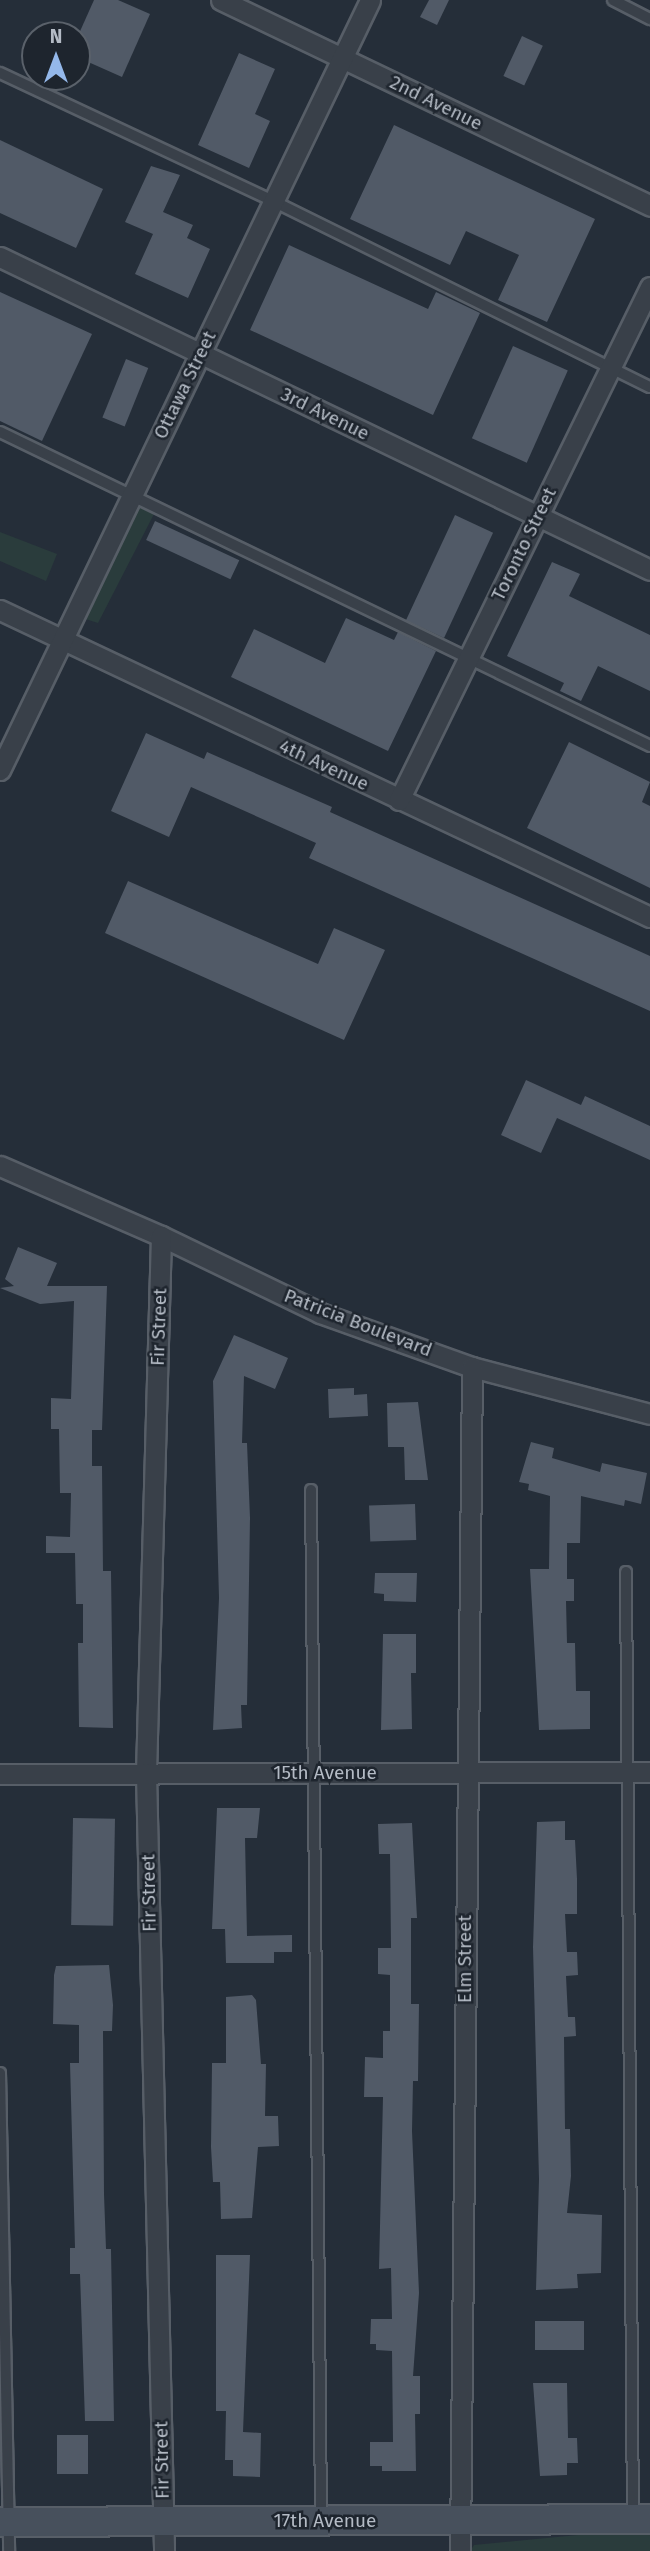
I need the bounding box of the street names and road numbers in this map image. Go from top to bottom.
street label: 2nd Avenue [386,71,486,135]
street label: Ottawa Street [149,327,221,443]
street label: 3rd Avenue [277,383,373,445]
street label: Toronto Street [487,484,561,604]
street label: 4th Avenue [276,734,372,796]
street label: Patricia Boulevard [281,1284,435,1362]
street label: Fir Street [146,1288,172,1366]
street label: 15th Avenue [273,1762,377,1784]
street label: Fir Street [137,1854,161,1932]
street label: Elm Street [454,1915,476,2003]
street label: Fir Street [150,2421,174,2499]
street label: 17th Avenue [274,2510,376,2532]

